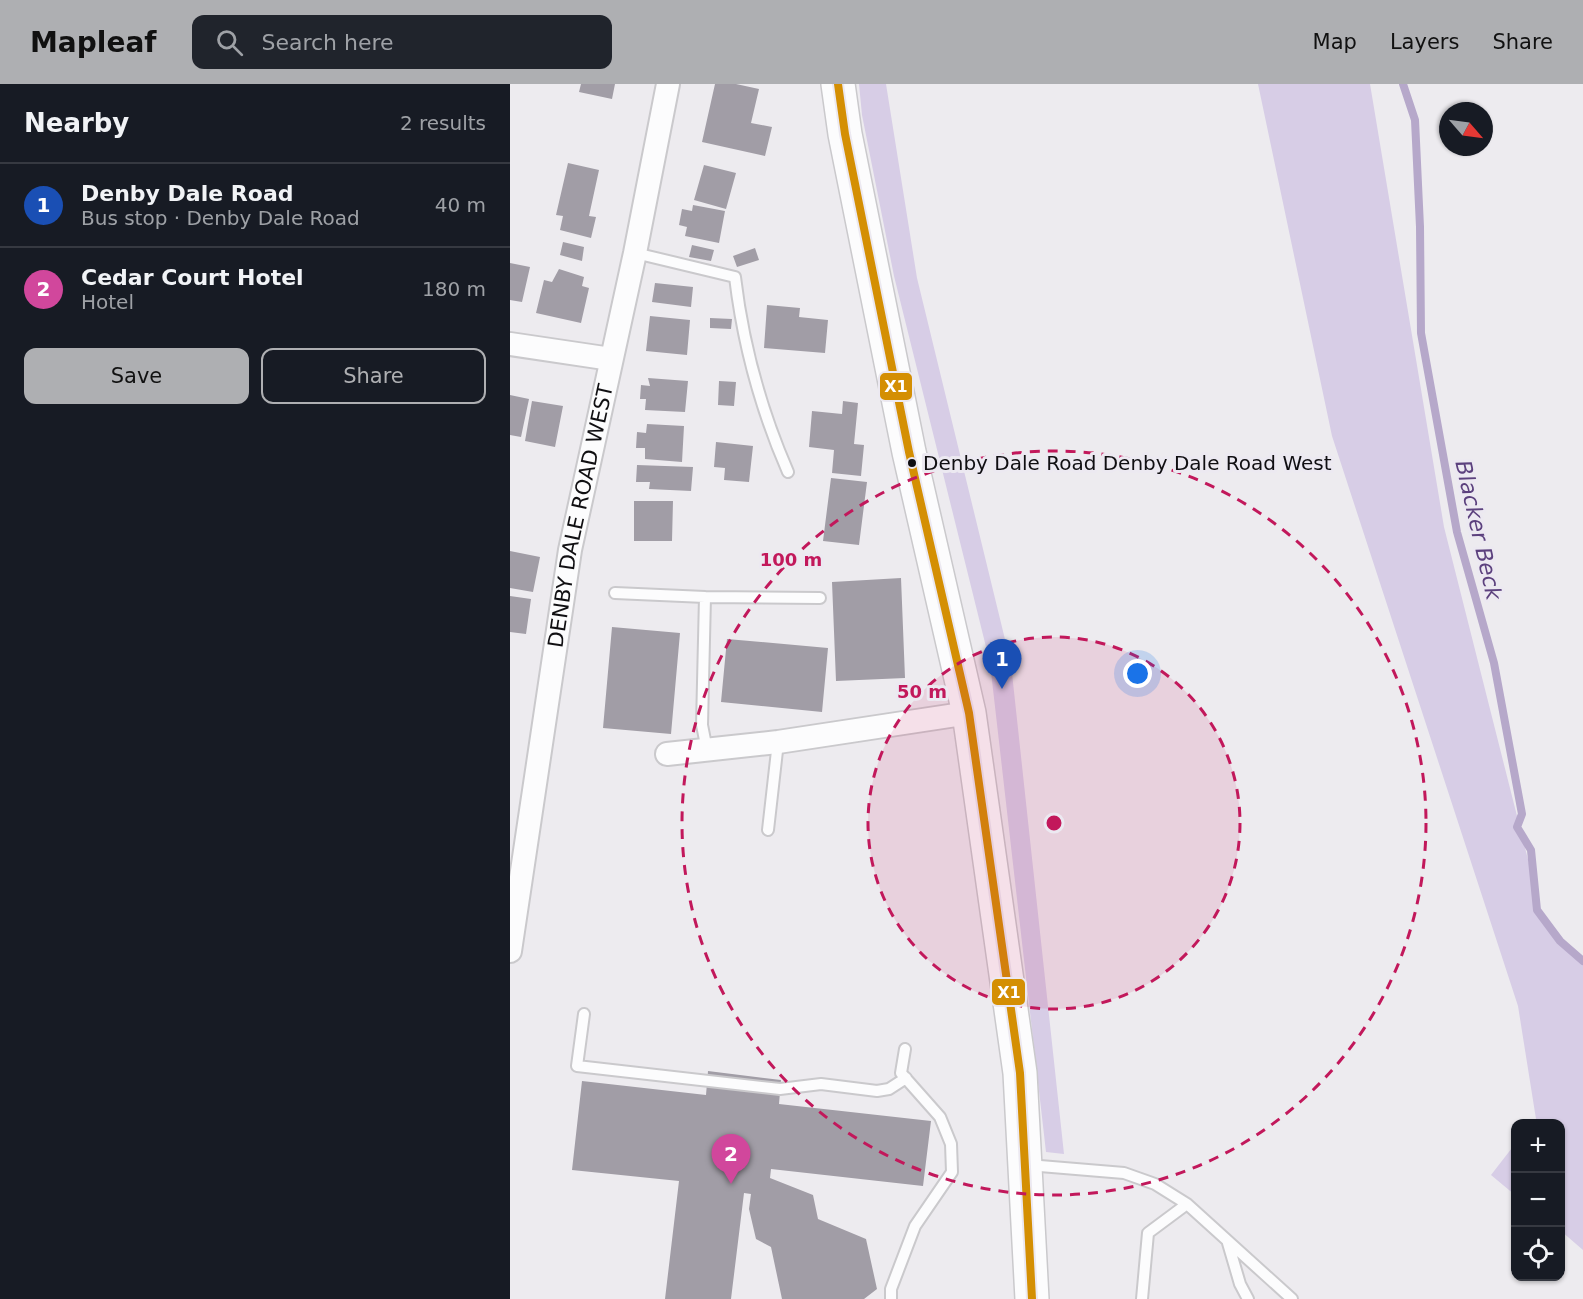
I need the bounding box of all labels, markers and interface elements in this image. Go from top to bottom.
search box [192,15,612,69]
text: Mapleaf [30,26,156,59]
icon: search [213,26,246,59]
text: Search here [261,30,394,55]
text: Map [1313,30,1357,54]
text: Layers [1390,30,1459,54]
text: Share [1492,30,1553,54]
north arrow [1439,102,1493,156]
text: Nearby [24,108,129,138]
text: 2 results [400,111,486,135]
text: Denby Dale Road [81,181,293,206]
text: 1 [37,193,50,217]
text: 40 m [435,193,486,217]
text: Bus stop · Denby Dale Road [81,206,360,230]
text: Cedar Court Hotel [81,265,304,290]
text: 2 [37,277,50,301]
text: 180 m [422,277,486,301]
text: Hotel [81,290,134,314]
button: Save [24,348,249,404]
button: Share [261,348,486,404]
line badge: X1 [879,372,913,401]
text: X1 [884,377,908,396]
street label: DENBY DALE ROAD WEST [544,382,618,649]
place label: Denby Dale Road Denby Dale Road West [923,451,1332,475]
marker: Denby Dale Road Denby Dale Road West [906,457,918,469]
water label: Blacker Beck [1450,458,1507,604]
text: 100 m [760,549,822,570]
pin: 1 [982,640,1022,689]
your location [1123,659,1152,688]
text: 50 m [897,681,947,702]
centre of rings [1044,813,1064,833]
line badge: X1 [991,978,1026,1006]
text: X1 [997,983,1021,1002]
map controls [1511,1119,1565,1281]
button: + [1511,1119,1565,1173]
pin: 2 [712,1134,750,1184]
button: − [1511,1173,1565,1227]
button: locate [1511,1227,1565,1281]

